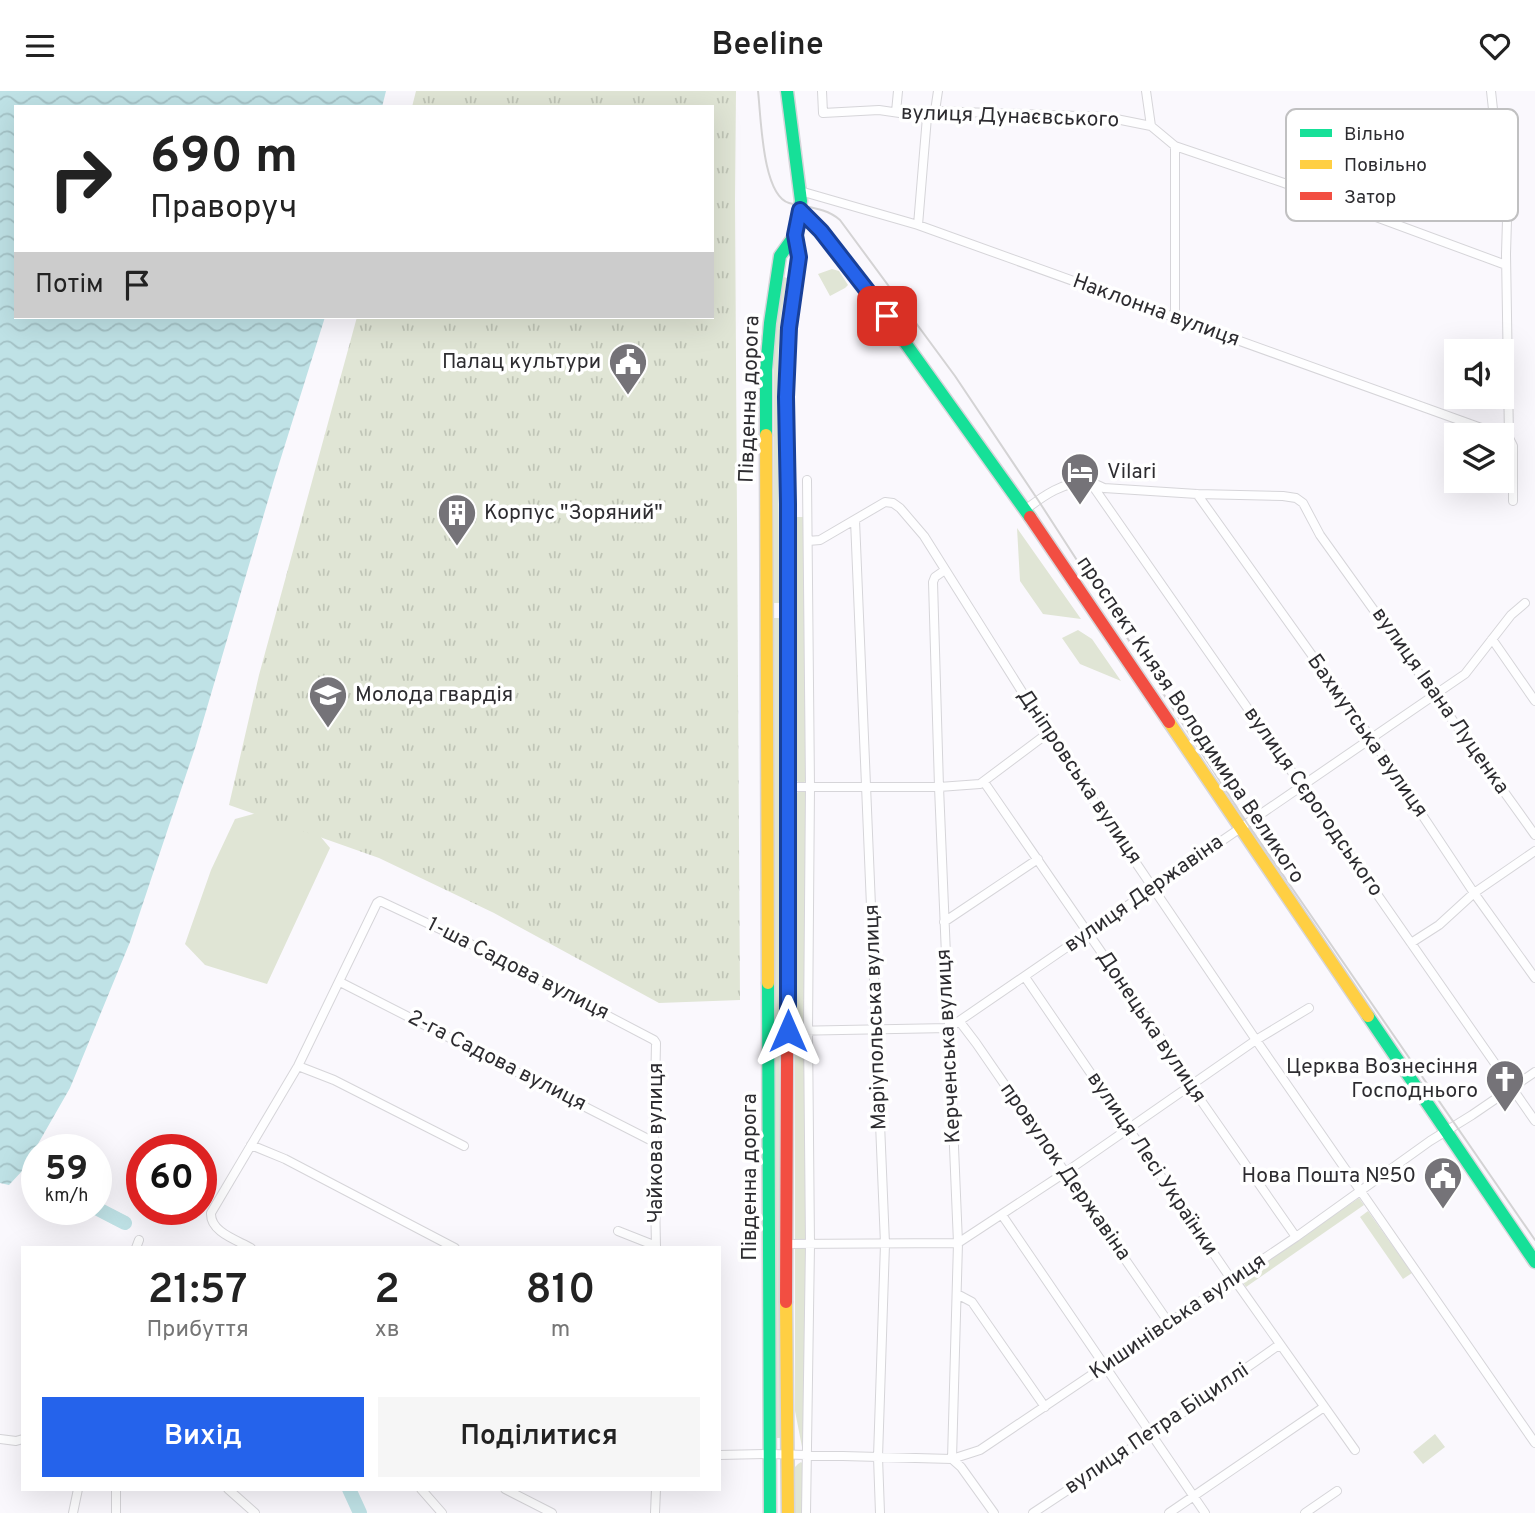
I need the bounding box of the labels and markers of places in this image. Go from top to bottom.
pin [857,286,917,346]
public building icon: Палац культури [607,341,649,396]
place label: Палац культури [442,349,601,376]
hotel icon: Vilari [1059,451,1101,506]
place label: Vilari [1107,459,1156,486]
building icon: Корпус "Зоряний" [436,492,478,547]
place label: Корпус "Зоряний" [484,500,663,527]
school or university icon: Молода гвардія [307,674,349,729]
place label: Молода гвардія [355,682,513,709]
place label: Церква Вознесіння Господнього [1286,1054,1478,1105]
church icon: Церква Вознесіння Господнього [1484,1058,1526,1113]
public building icon: Нова Пошта №50 [1422,1155,1464,1210]
place label: Нова Пошта №50 [1242,1163,1416,1190]

